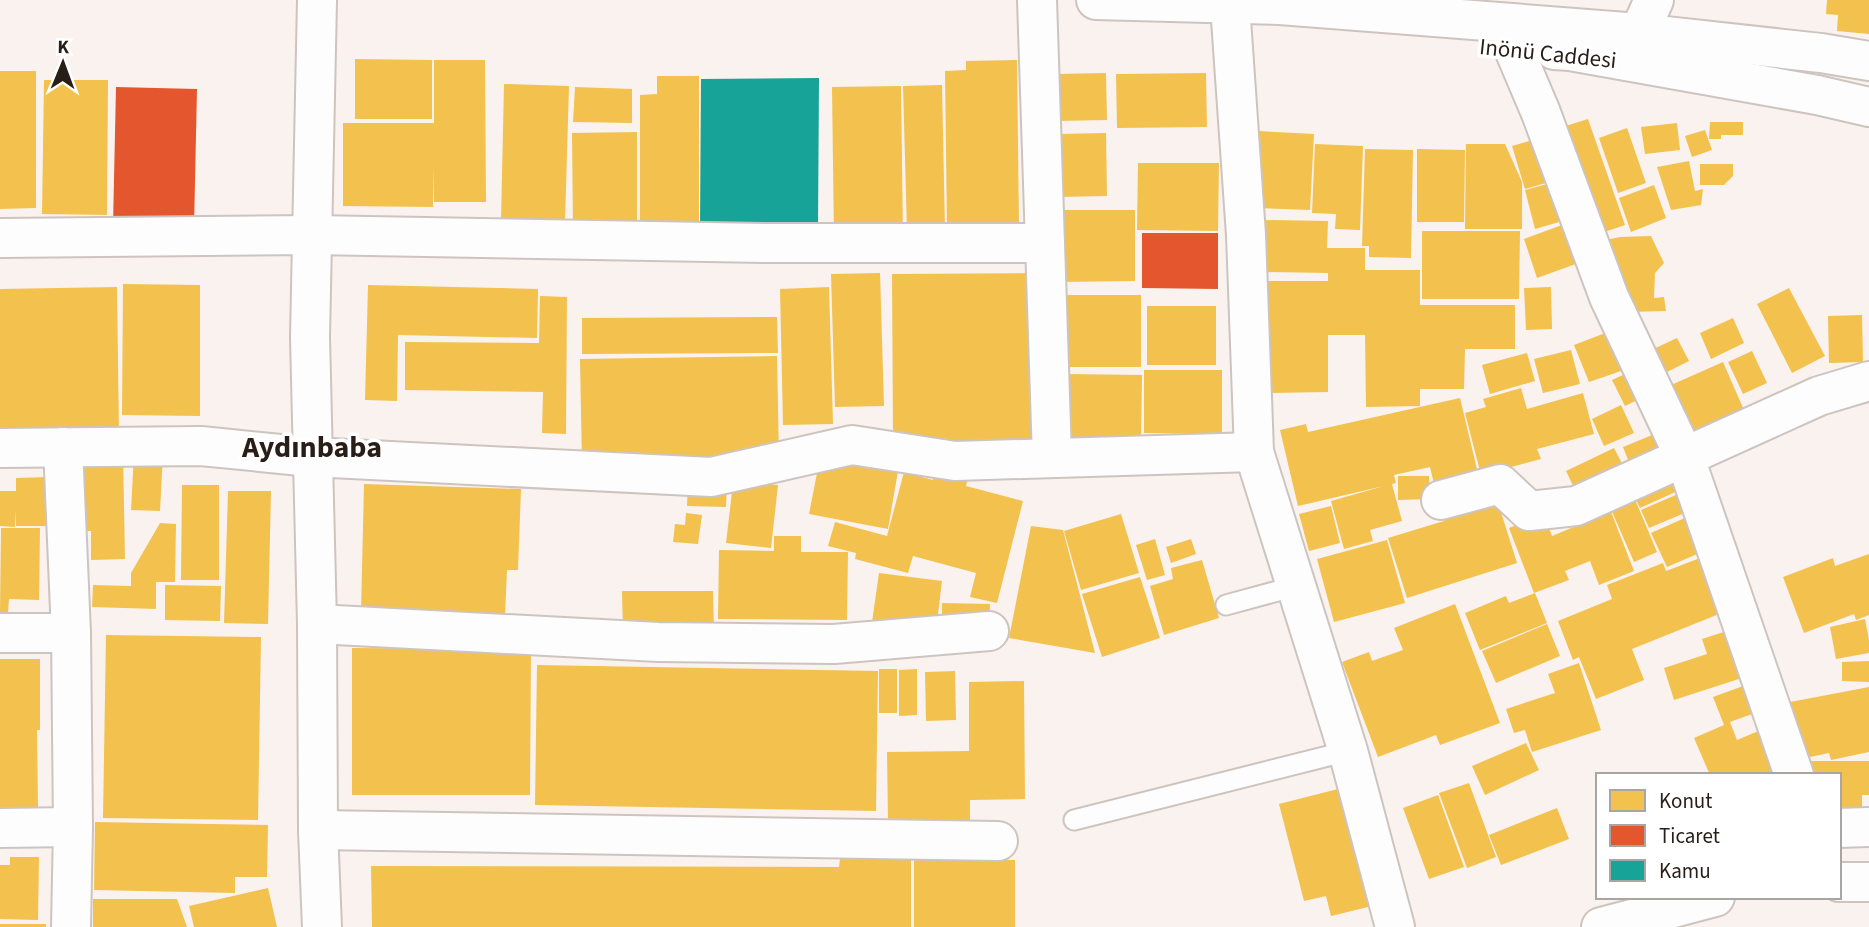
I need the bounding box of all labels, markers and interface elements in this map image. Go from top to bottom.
north arrow [28,28,98,98]
street label: Inönü Caddesi [1478,30,1618,77]
text: K [57,34,70,61]
district label: Aydınbaba [241,426,382,469]
legend [1596,773,1841,899]
text: Konut [1659,786,1712,816]
text: Ticaret [1659,821,1720,851]
text: Kamu [1659,856,1711,886]

